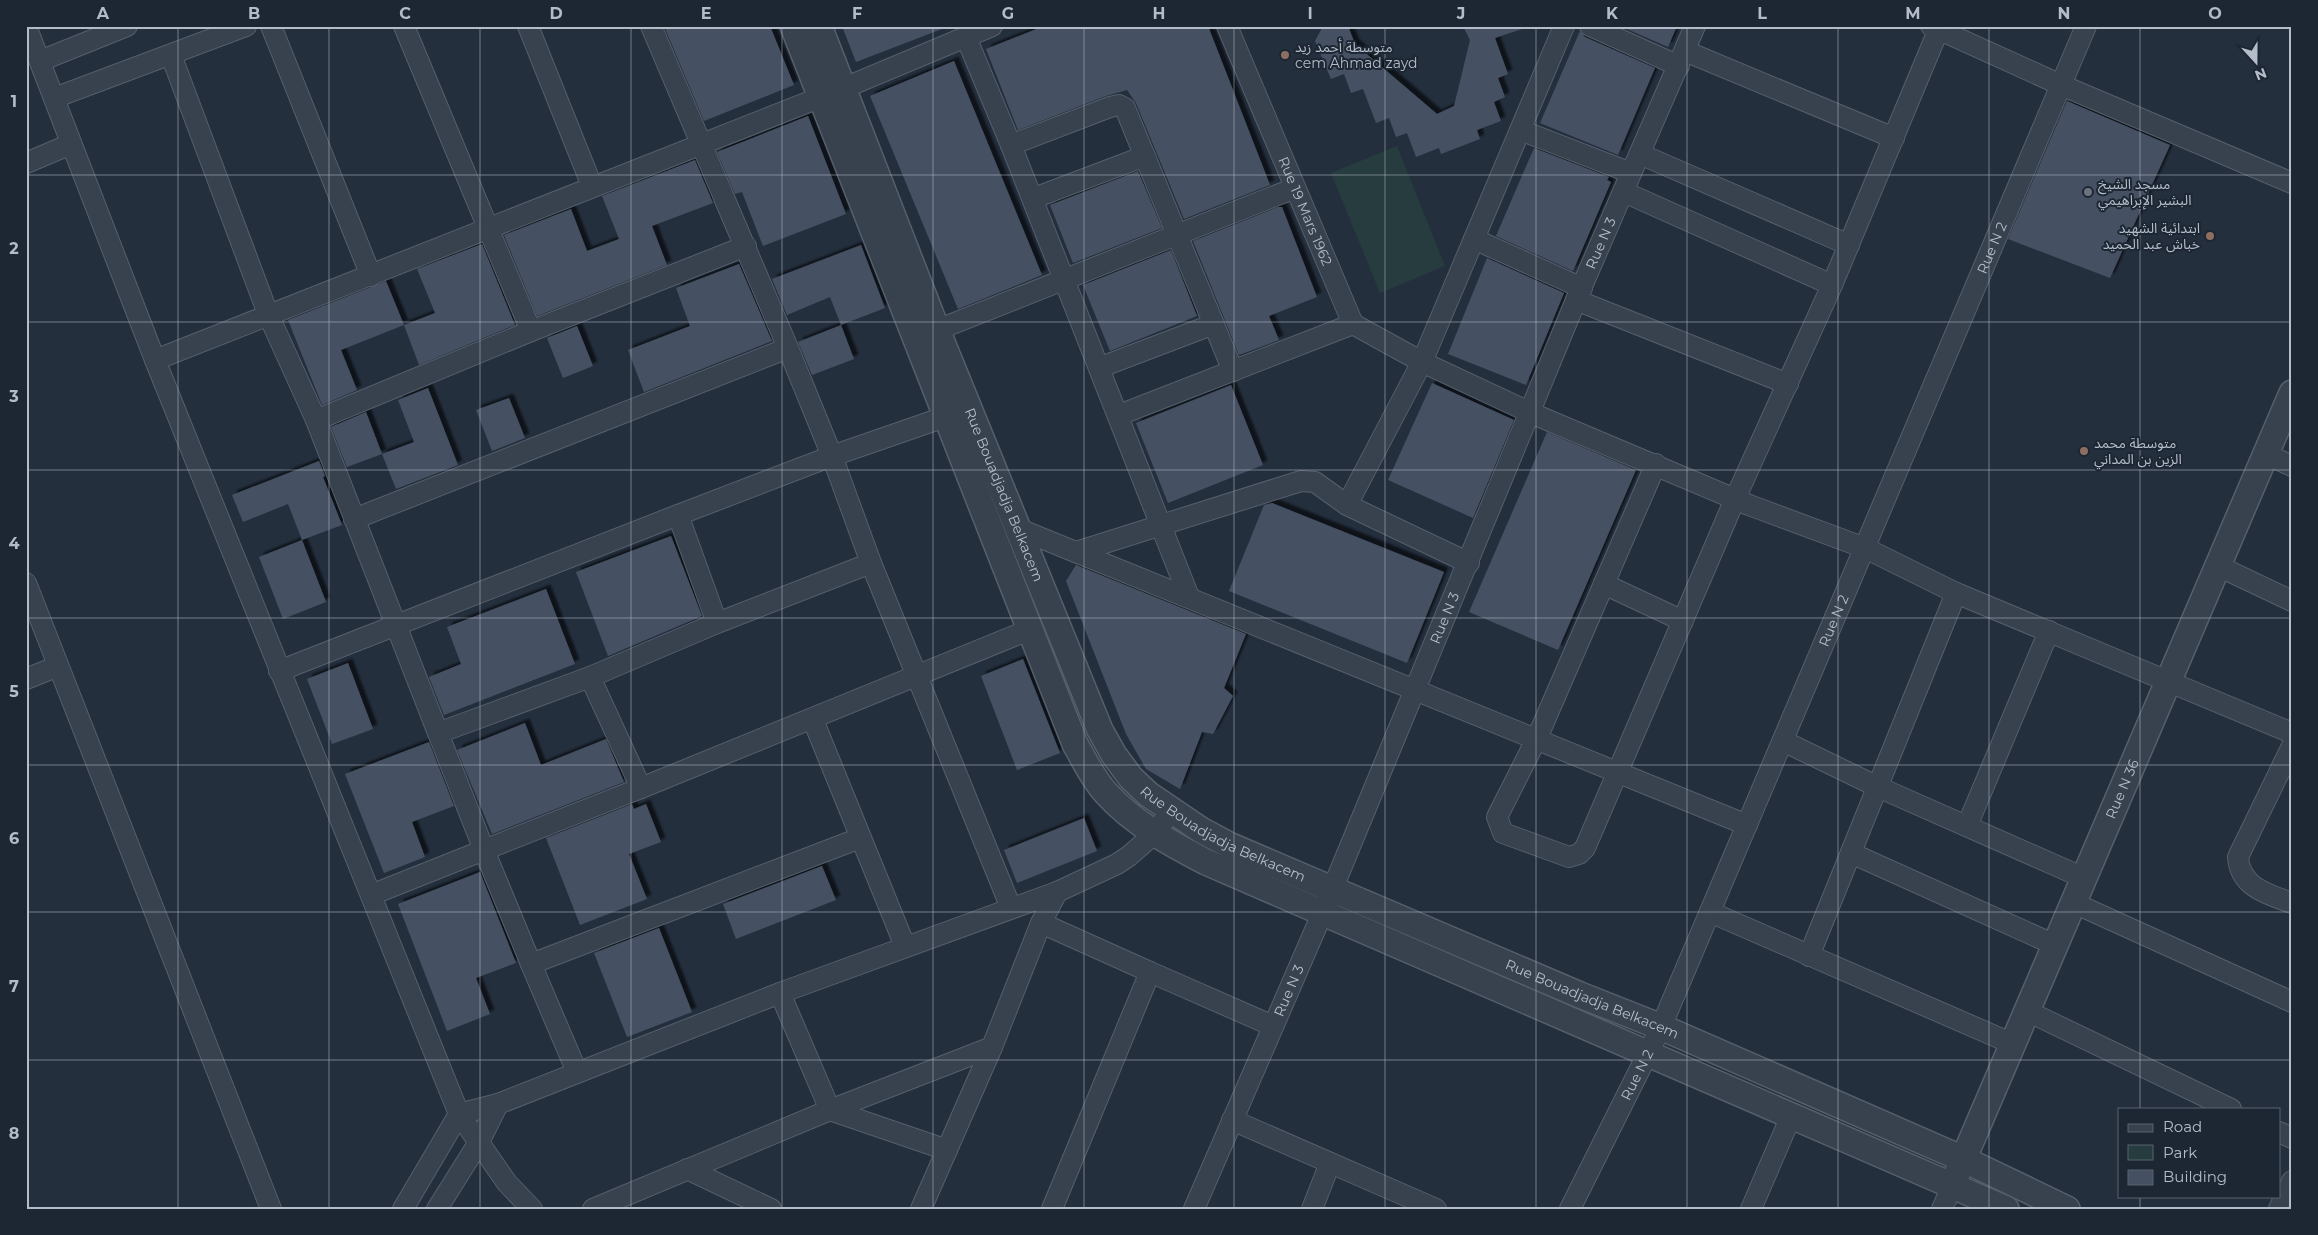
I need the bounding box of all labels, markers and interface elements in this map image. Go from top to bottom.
text: A [96,4,110,23]
text: B [248,4,260,23]
text: C [399,4,411,23]
text: D [549,4,563,23]
text: E [701,4,711,23]
text: F [852,4,862,23]
text: G [1002,4,1014,23]
text: H [1153,4,1165,23]
text: I [1307,4,1313,23]
text: J [1456,4,1465,23]
text: K [1606,4,1619,23]
text: L [1757,4,1767,23]
text: M [1905,4,1921,23]
text: N [2058,4,2070,23]
text: O [2208,4,2222,23]
place label: متوسطة أحمد زيد cem Ahmad zayd [1295,38,1418,72]
north arrow [2230,38,2280,88]
marker: متوسطة أحمد زيد cem Ahmad zayd [1279,49,1291,61]
text: N [2252,64,2269,85]
text: 1 [11,92,17,111]
street label: Rue 19 Mars 1962 [1274,154,1336,268]
place label: مسجد الشيخ البشير الإبراهيمي [2098,175,2192,211]
marker: مسجد الشيخ البشير الإبراهيمي [2082,186,2094,198]
street label: Rue N 3 [1582,214,1620,272]
street label: Rue N 2 [1973,219,2011,276]
place label: ابتدائية الشهيد خباش عبد الحميد [2103,219,2200,253]
marker: ابتدائية الشهيد خباش عبد الحميد [2204,230,2216,242]
text: 2 [9,239,19,258]
text: 3 [8,387,19,406]
street label: Rue Bouadjadja Belkacem [961,405,1048,584]
place label: متوسطة محمد الزين بن المداني [2094,434,2182,470]
marker: متوسطة محمد الزين بن المداني [2078,445,2090,457]
text: 4 [8,534,20,553]
street label: Rue N 3 [1426,589,1463,647]
street label: Rue N 2 [1815,592,1853,649]
text: 5 [9,682,19,701]
street label: Rue N 36 [2101,756,2143,822]
street label: Rue Bouadjadja Belkacem [1136,782,1308,886]
text: 6 [9,829,19,848]
street label: Rue Bouadjadja Belkacem [1503,955,1682,1043]
street label: Rue N 3 [1270,962,1308,1019]
text: 7 [9,977,19,996]
street label: Rue N 2 [1617,1046,1657,1103]
legend [2118,1108,2280,1198]
text: Road [2163,1117,2202,1136]
text: 8 [9,1124,19,1143]
text: Park [2163,1143,2197,1162]
text: Building [2163,1167,2227,1186]

